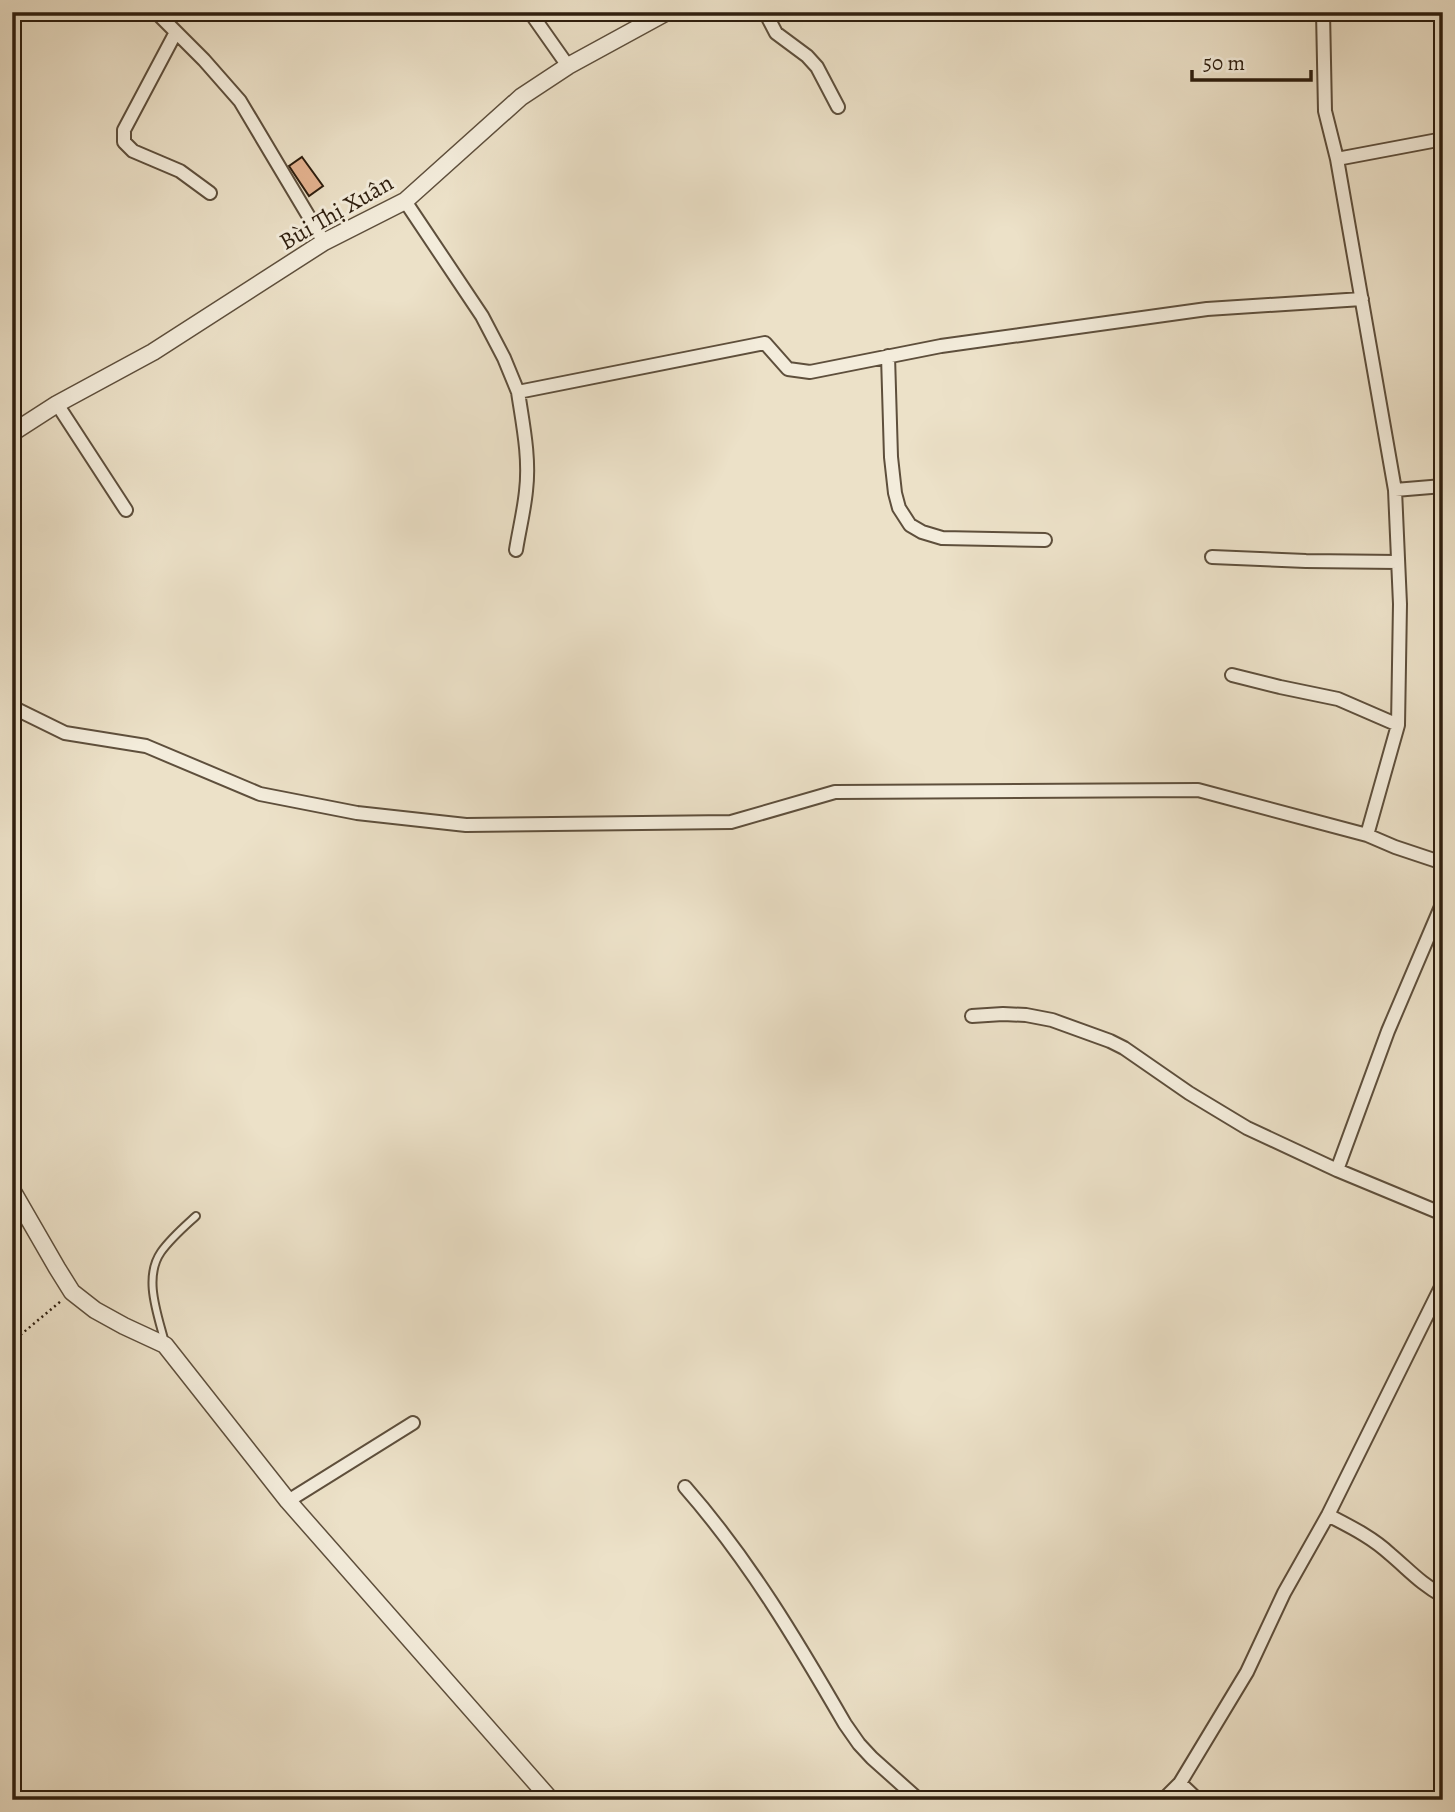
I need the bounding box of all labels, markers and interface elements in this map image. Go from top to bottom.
scale bar [1192,38,1312,82]
text: 50 m [1203,49,1245,77]
street label: Bùi Thị Xuân [273,166,399,258]

